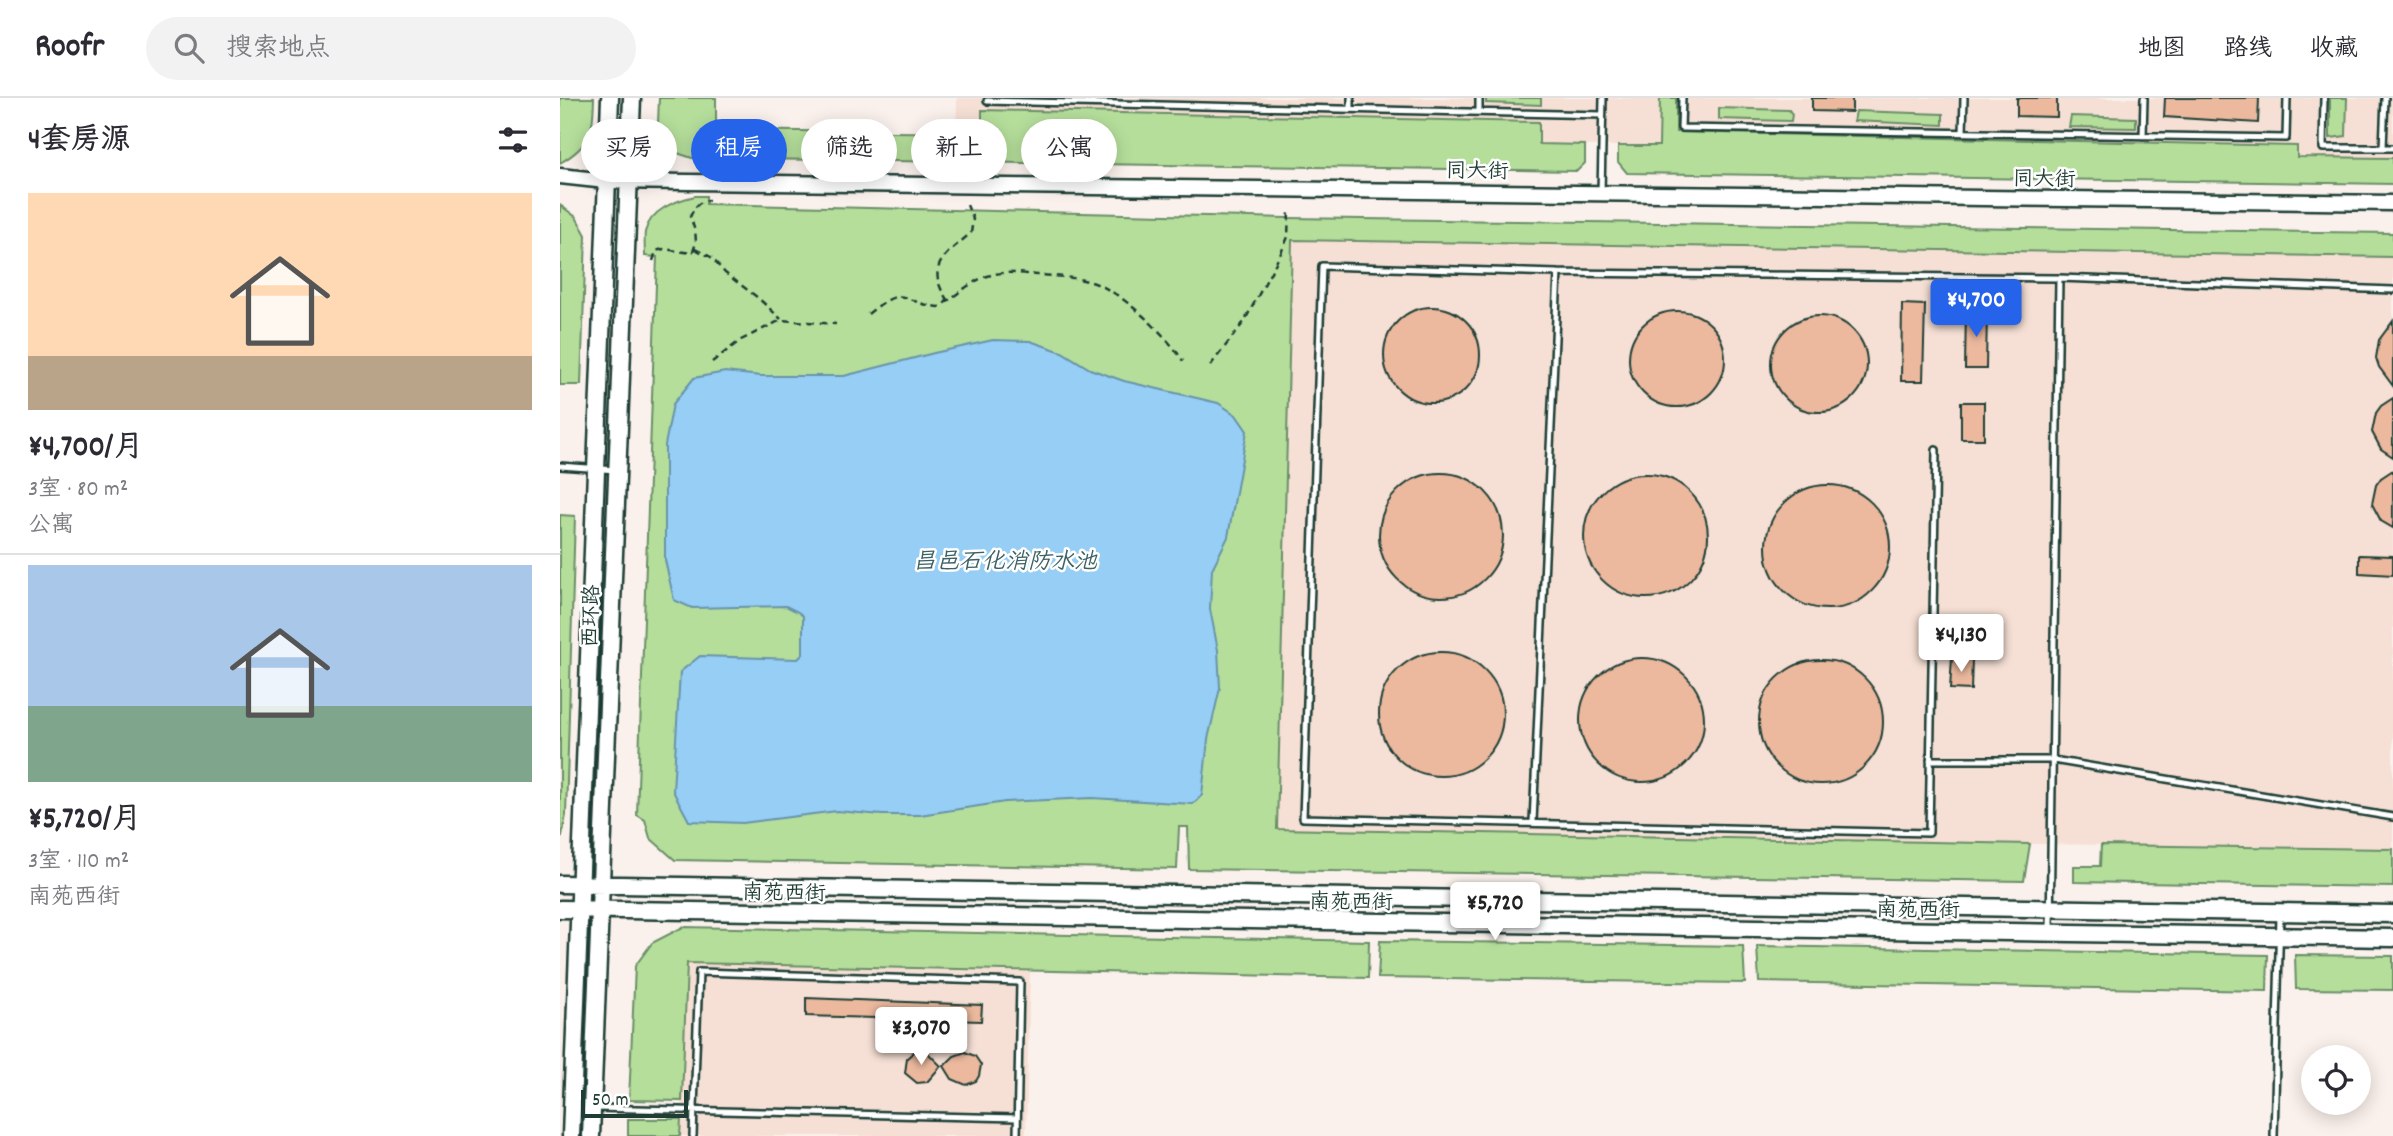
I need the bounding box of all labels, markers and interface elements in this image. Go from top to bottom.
search box [146,17,636,80]
text: Roofr [35,25,104,72]
icon: search [170,29,208,67]
text: 搜索地点 [226,31,330,68]
text: 地图 [2138,33,2186,67]
text: 路线 [2224,33,2272,67]
text: 收藏 [2310,33,2358,67]
chip: 买房 [581,119,677,182]
chip: 租房 [691,119,787,182]
chip: 筛选 [801,119,897,182]
chip: 新上 [911,119,1007,182]
chip: 公寓 [1021,119,1117,182]
text: 4套房源 [28,121,130,164]
icon: filters [494,121,532,159]
street label: 同大街 [1445,157,1509,189]
street label: 同大街 [2012,165,2076,197]
icon: home [217,238,343,364]
pin: ¥4,700 [1919,280,2033,339]
text: ¥4,700 [1947,285,2005,318]
text: ¥4,700/月 [28,428,143,471]
text: 3室 · 80 m² [28,474,128,507]
text: 公寓 [28,510,74,543]
water label: 昌邑石化消防水池 [913,547,1098,580]
street label: 西环路 [577,584,609,648]
icon: home [217,610,343,736]
pin: ¥4,130 [1904,614,2018,674]
text: ¥4,130 [1935,620,1987,653]
text: ¥5,720/月 [28,800,142,843]
text: 3室 · 110 m² [28,846,129,879]
street label: 南苑西街 [742,879,826,911]
text: 南苑西街 [28,882,120,915]
pin: ¥5,720 [1438,882,1552,942]
street label: 南苑西街 [1309,888,1393,920]
text: ¥5,720 [1466,888,1524,921]
street label: 南苑西街 [1876,896,1960,928]
pin: ¥3,070 [864,1007,978,1067]
text: ¥3,070 [891,1013,951,1046]
map controls [2301,1045,2371,1115]
button: locate [2301,1045,2371,1115]
scale bar [581,1087,688,1119]
text: 50 m [592,1088,629,1115]

